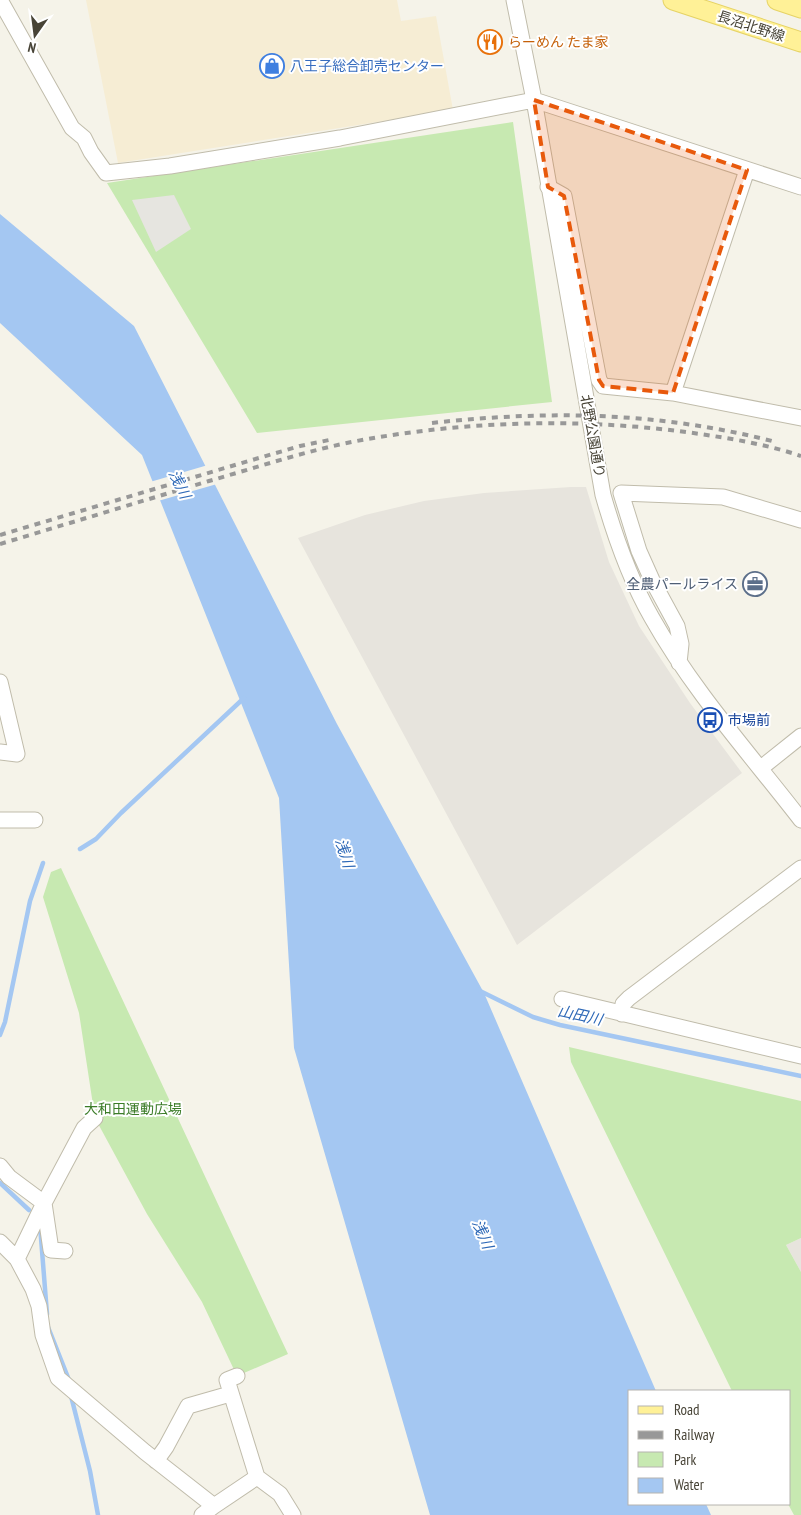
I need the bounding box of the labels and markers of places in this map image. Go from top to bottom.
restaurant icon: らーめん たま家 [477,29,503,55]
place label: らーめん たま家 [508,33,609,51]
shop icon: 八王子総合卸売センター [259,53,285,79]
place label: 八王子総合卸売センター [290,57,444,75]
office icon: 全農パールライス [742,571,768,597]
place label: 全農パールライス [626,575,738,593]
bus stop icon: 市場前 [697,707,723,733]
place label: 市場前 [728,711,770,729]

